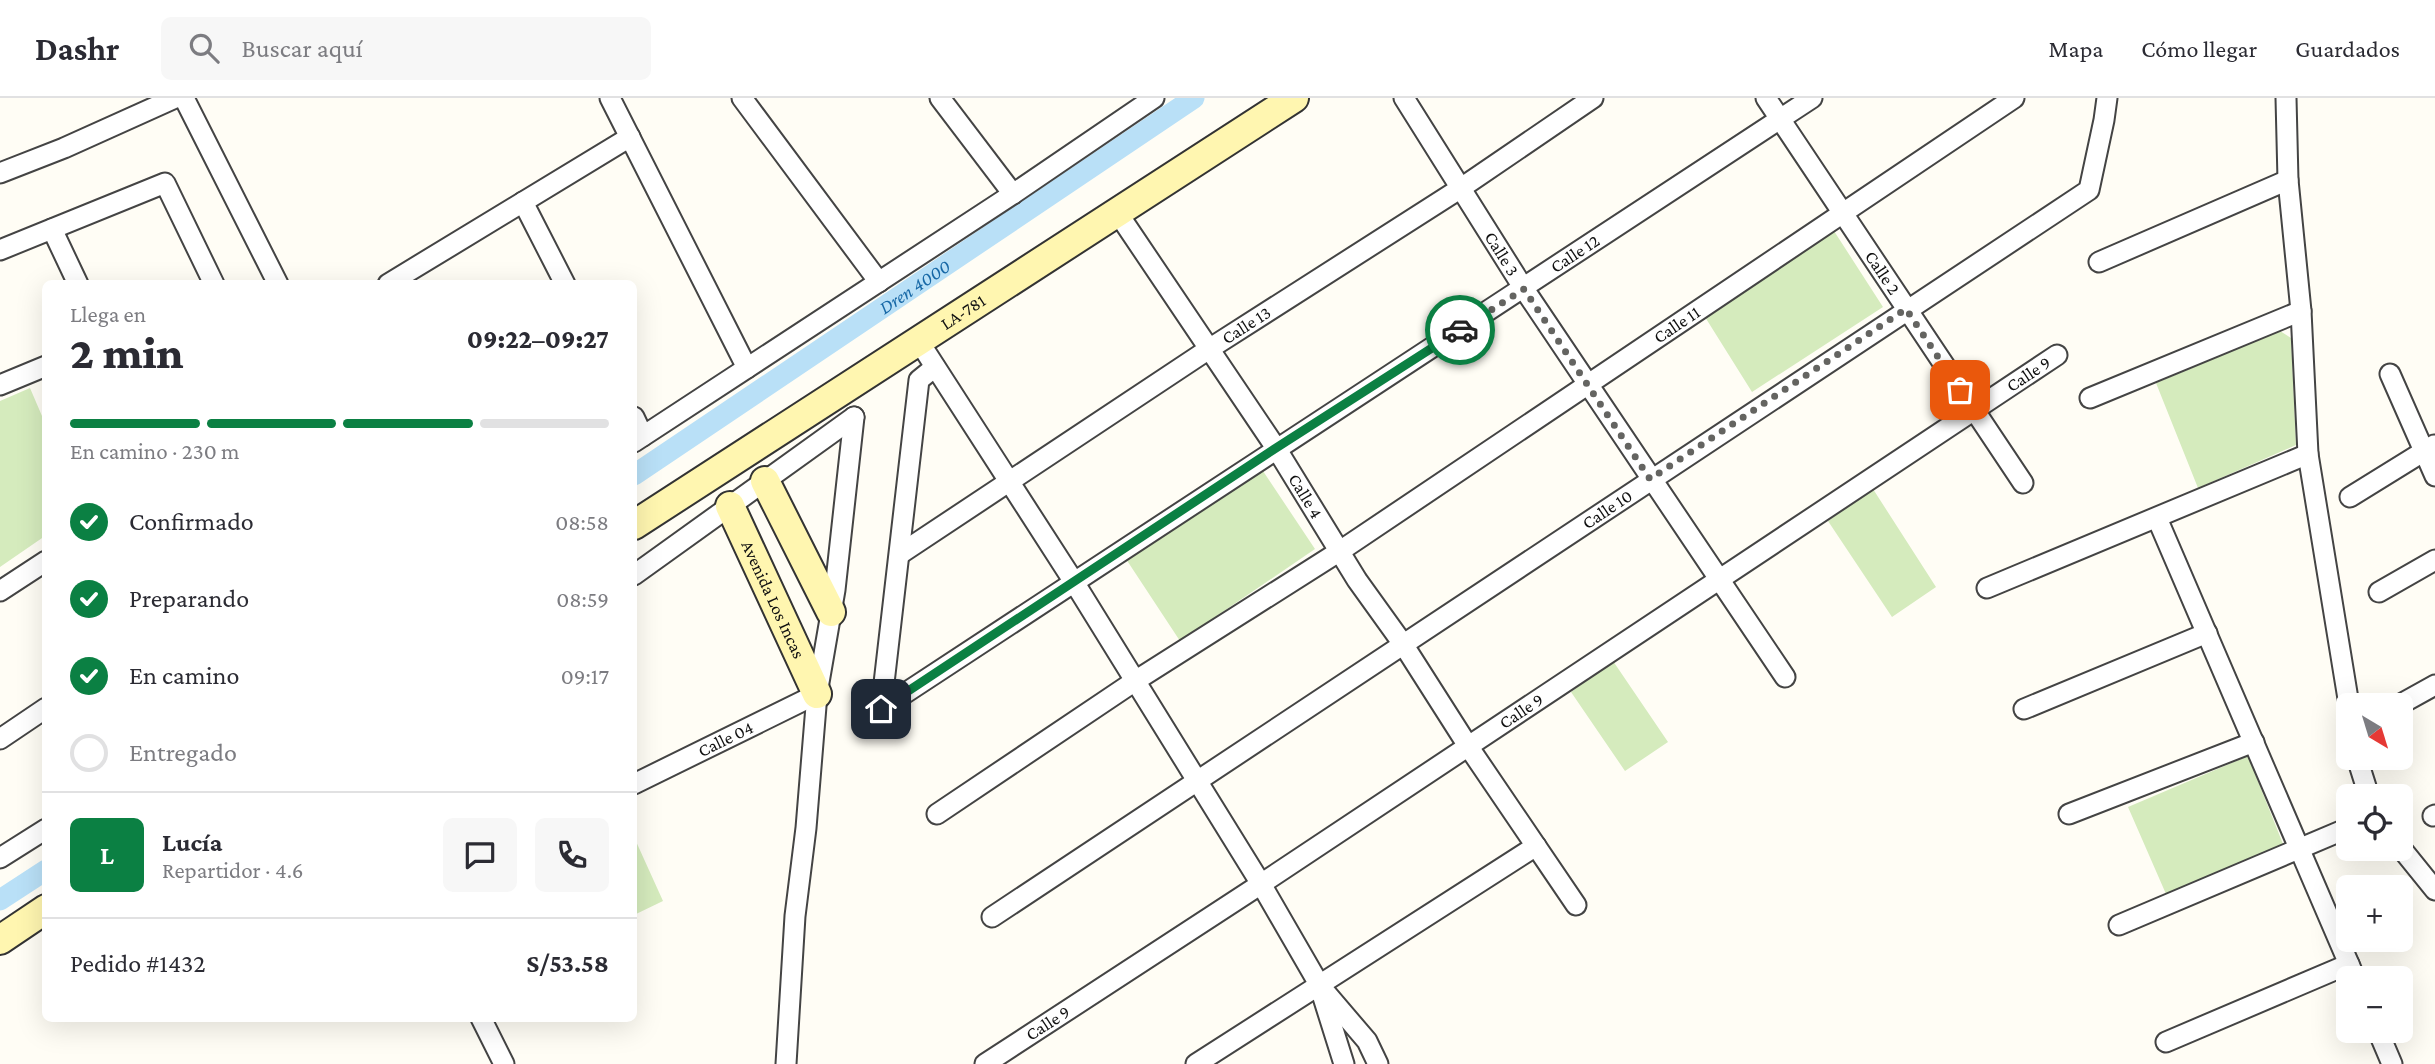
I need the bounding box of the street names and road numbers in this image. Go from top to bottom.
street label: Calle 3 [1481,228,1523,280]
street label: Calle 12 [1547,230,1603,277]
street label: Calle 2 [1861,247,1904,298]
street label: LA-781 [937,290,989,334]
street label: Calle 13 [1218,302,1274,348]
street label: Calle 11 [1650,302,1704,347]
street label: Calle 9 [2003,352,2054,396]
street label: Calle 4 [1284,470,1327,522]
street label: Calle 10 [1578,486,1636,533]
street label: Avenida Los Incas [737,537,809,662]
street label: Calle 9 [1495,689,1547,733]
street label: Calle 04 [695,717,756,761]
street label: Calle 9 [1022,1001,1074,1045]

